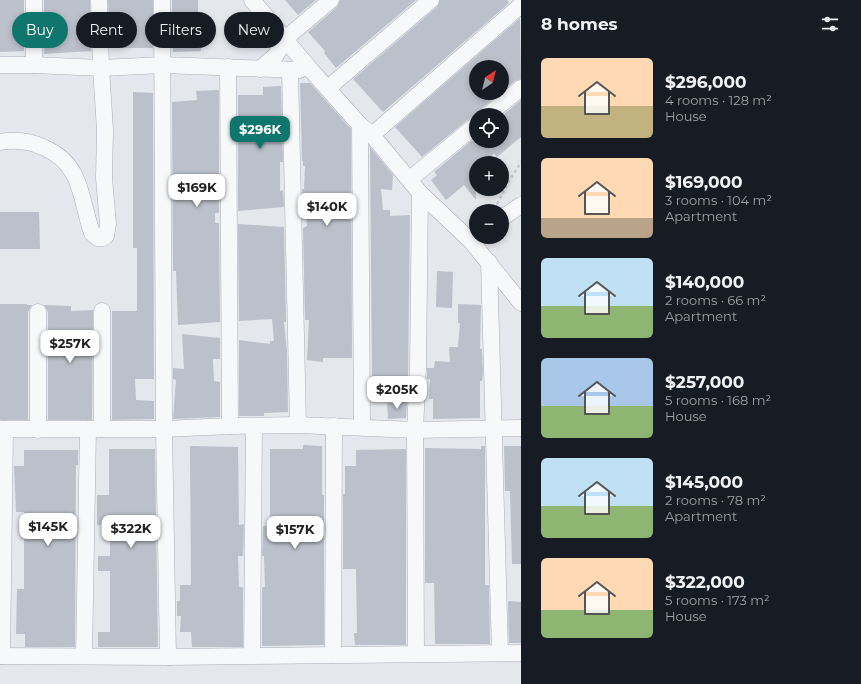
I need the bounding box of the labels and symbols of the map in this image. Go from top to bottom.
north arrow [469,60,509,100]
pin: $296K [232,116,288,150]
pin: $169K [169,174,225,208]
pin: $140K [299,193,355,227]
pin: $257K [42,330,98,364]
pin: $205K [369,376,425,410]
pin: $145K [20,513,76,547]
pin: $322K [103,515,159,549]
pin: $157K [267,516,323,550]

